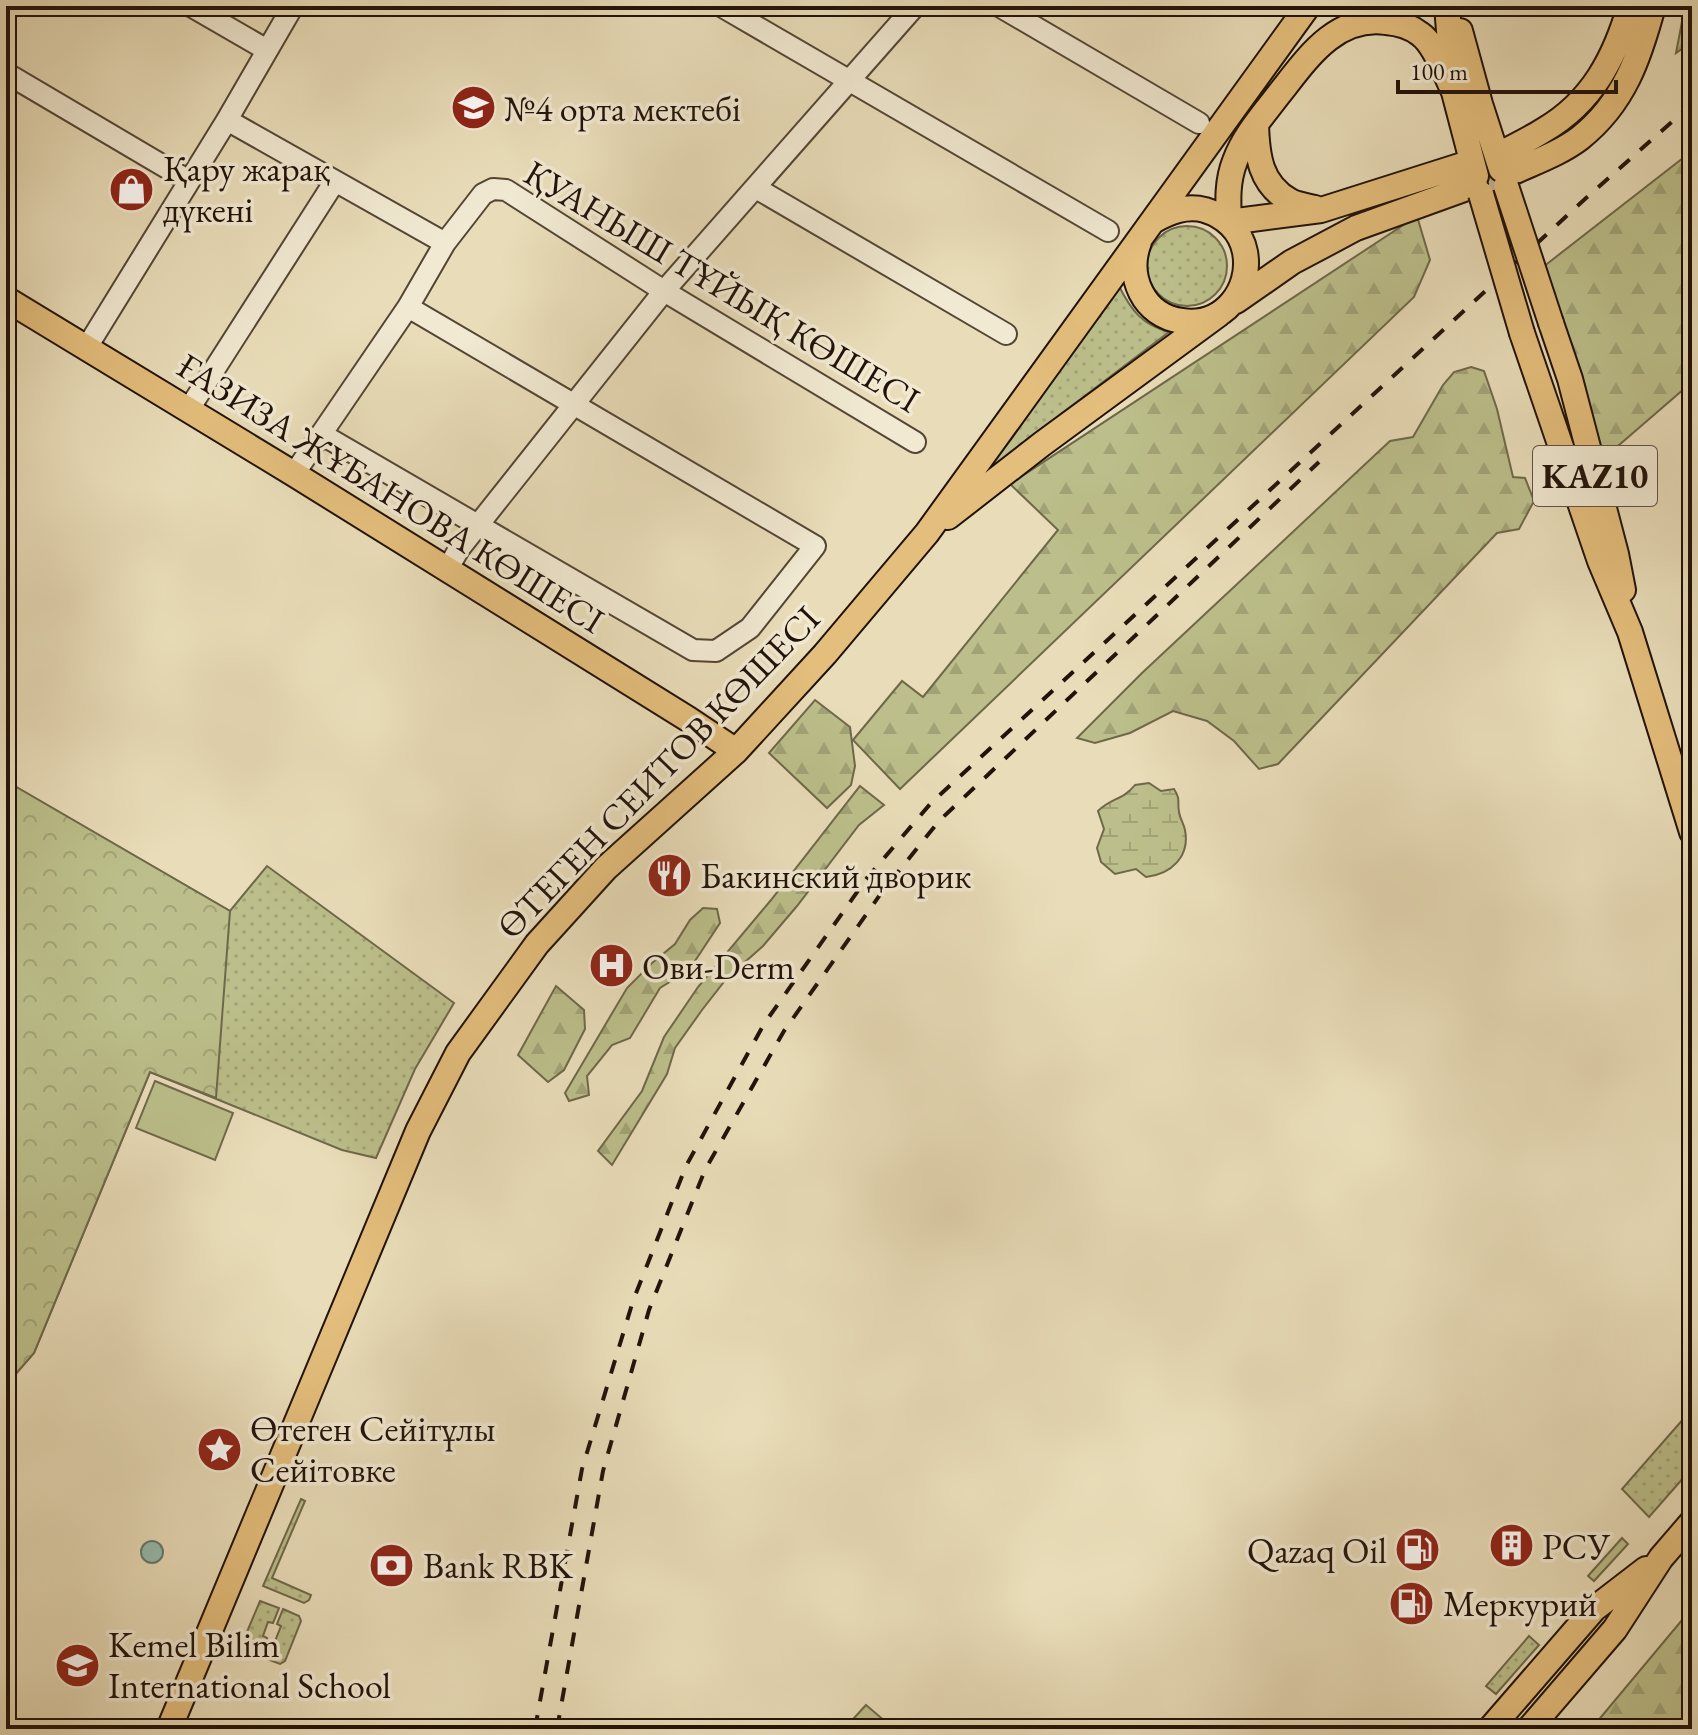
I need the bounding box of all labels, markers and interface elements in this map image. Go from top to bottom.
scale bar [1398,44,1616,94]
text: 100 m [1410,56,1468,87]
school or university icon: №4 орта мектебі [449,84,497,132]
place label: №4 орта мектебі [504,85,741,132]
place label: Қару жарақ дүкені [163,145,331,233]
street label: ҚУАНЫШ ТҰЙЫҚ КӨШЕСІ [516,149,928,423]
shop icon: Қару жарақ дүкені [108,165,156,213]
street label: ҒАЗИЗА ЖҰБАНОВА КӨШЕСІ [169,342,613,644]
road number: KAZ10 [1533,446,1657,506]
street label: ӨТЕГЕН СЕИТОВ КӨШЕСІ [486,595,830,949]
restaurant icon: Бакинский дворик [645,851,693,899]
place label: Бакинский дворик [700,852,971,899]
hospital icon: Ови-Derm [587,942,635,990]
place label: Ови-Derm [642,943,795,990]
place label: Өтеген Сейітұлы Сейітовке [250,1405,495,1493]
place icon: Өтеген Сейітұлы Сейітовке [195,1425,243,1473]
building icon: РСУ [1487,1522,1535,1570]
place label: РСУ [1542,1523,1610,1570]
fuel station icon: Qazaq Oil [1394,1526,1442,1574]
place label: Qazaq Oil [1247,1527,1387,1574]
bank icon: Bank RBK [368,1541,416,1589]
place label: Bank RBK [423,1542,573,1589]
fuel station icon: Меркурий [1388,1579,1436,1627]
place label: Меркурий [1443,1580,1597,1627]
place label: Kemel Bilim International School [108,1621,391,1709]
school or university icon: Kemel Bilim International School [53,1641,101,1689]

